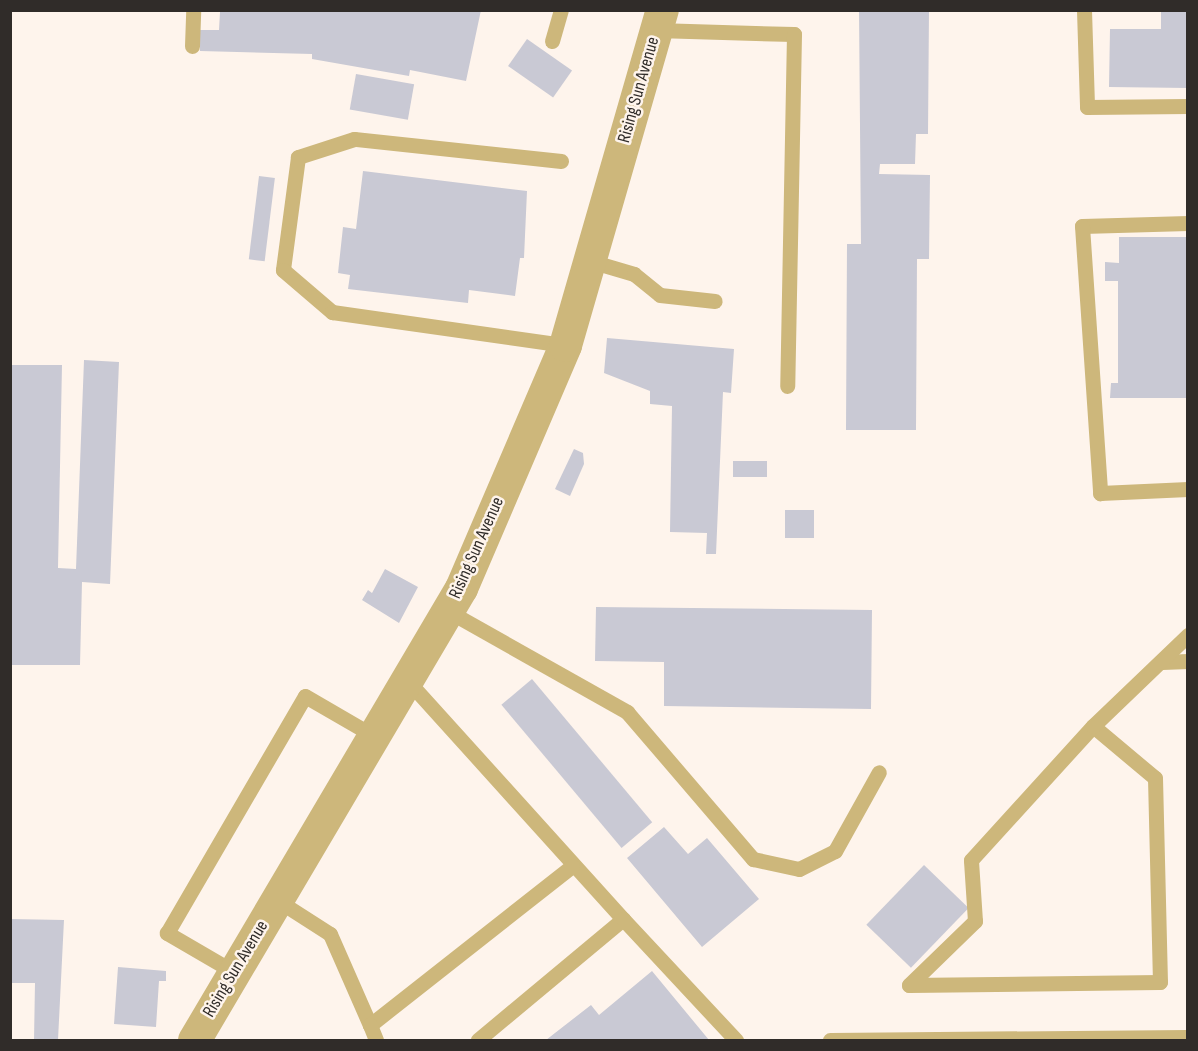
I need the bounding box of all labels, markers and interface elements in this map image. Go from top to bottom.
street label: Rising Sun Avenue [614,35,664,145]
street label: Rising Sun Avenue [445,494,509,602]
street label: Rising Sun Avenue [199,917,273,1021]

